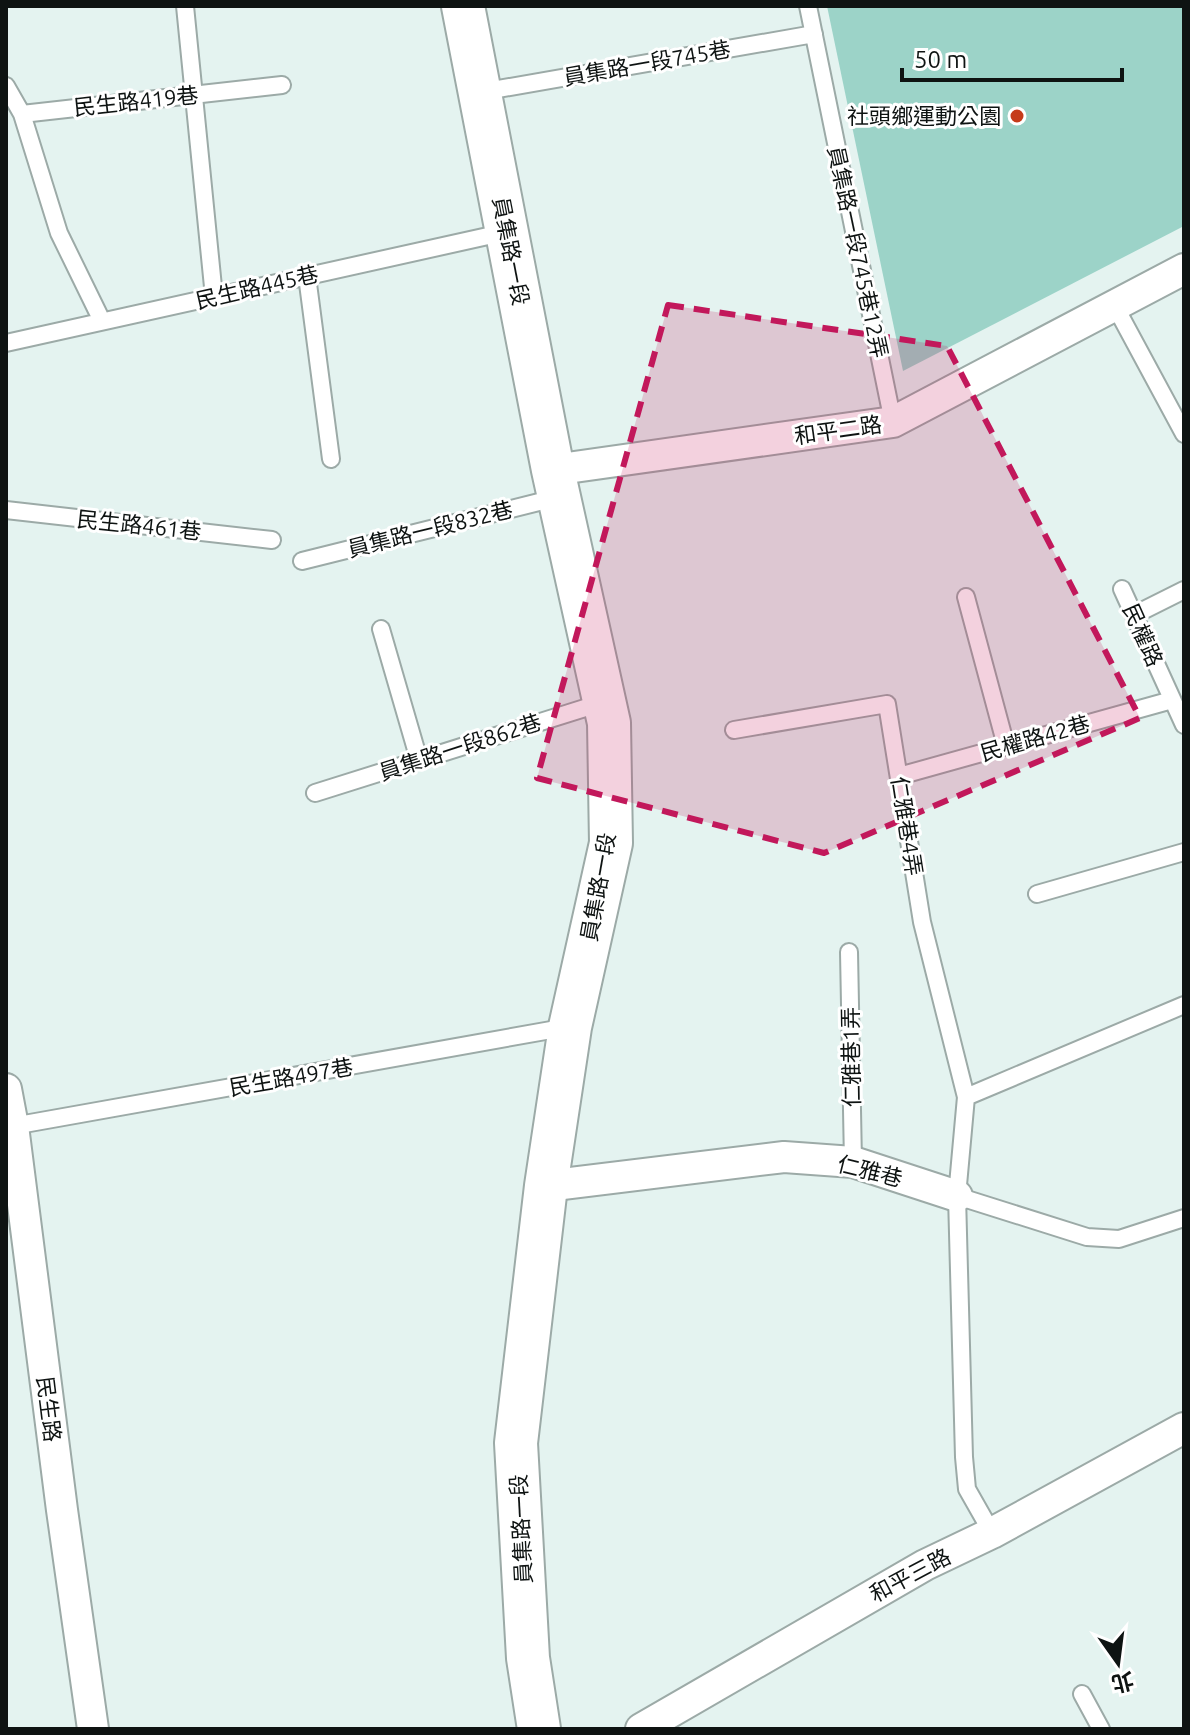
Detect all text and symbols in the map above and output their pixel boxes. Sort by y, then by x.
scale bar [902,32,1122,82]
street label: 員集路一段745巷 [561,36,732,90]
text: 50 m [914,46,967,73]
street label: 民生路419巷 [72,82,200,119]
place label: 社頭鄉運動公園 [847,103,1001,128]
marker: 社頭鄉運動公園 [1008,107,1026,125]
street label: 員集路一段745巷12弄 [824,144,893,360]
street label: 員集路一段 [489,195,534,307]
street label: 民生路445巷 [193,260,321,313]
street label: 和平二路 [793,411,883,448]
street label: 員集路一段832巷 [345,496,515,561]
street label: 民生路461巷 [75,506,203,543]
street label: 民權路 [1119,600,1168,670]
street label: 員集路一段862巷 [376,708,544,785]
street label: 民權路42巷 [977,710,1093,765]
street label: 仁雅巷4弄 [887,774,928,877]
street label: 員集路一段 [576,831,619,943]
street label: 仁雅巷1弄 [837,1007,864,1107]
street label: 民生路497巷 [227,1053,355,1100]
street label: 仁雅巷 [835,1150,905,1191]
street label: 民生路 [33,1375,66,1443]
street label: 員集路一段 [505,1473,536,1585]
street label: 和平三路 [865,1543,954,1606]
north arrow [1078,1623,1158,1703]
text: 北 [1109,1668,1137,1698]

